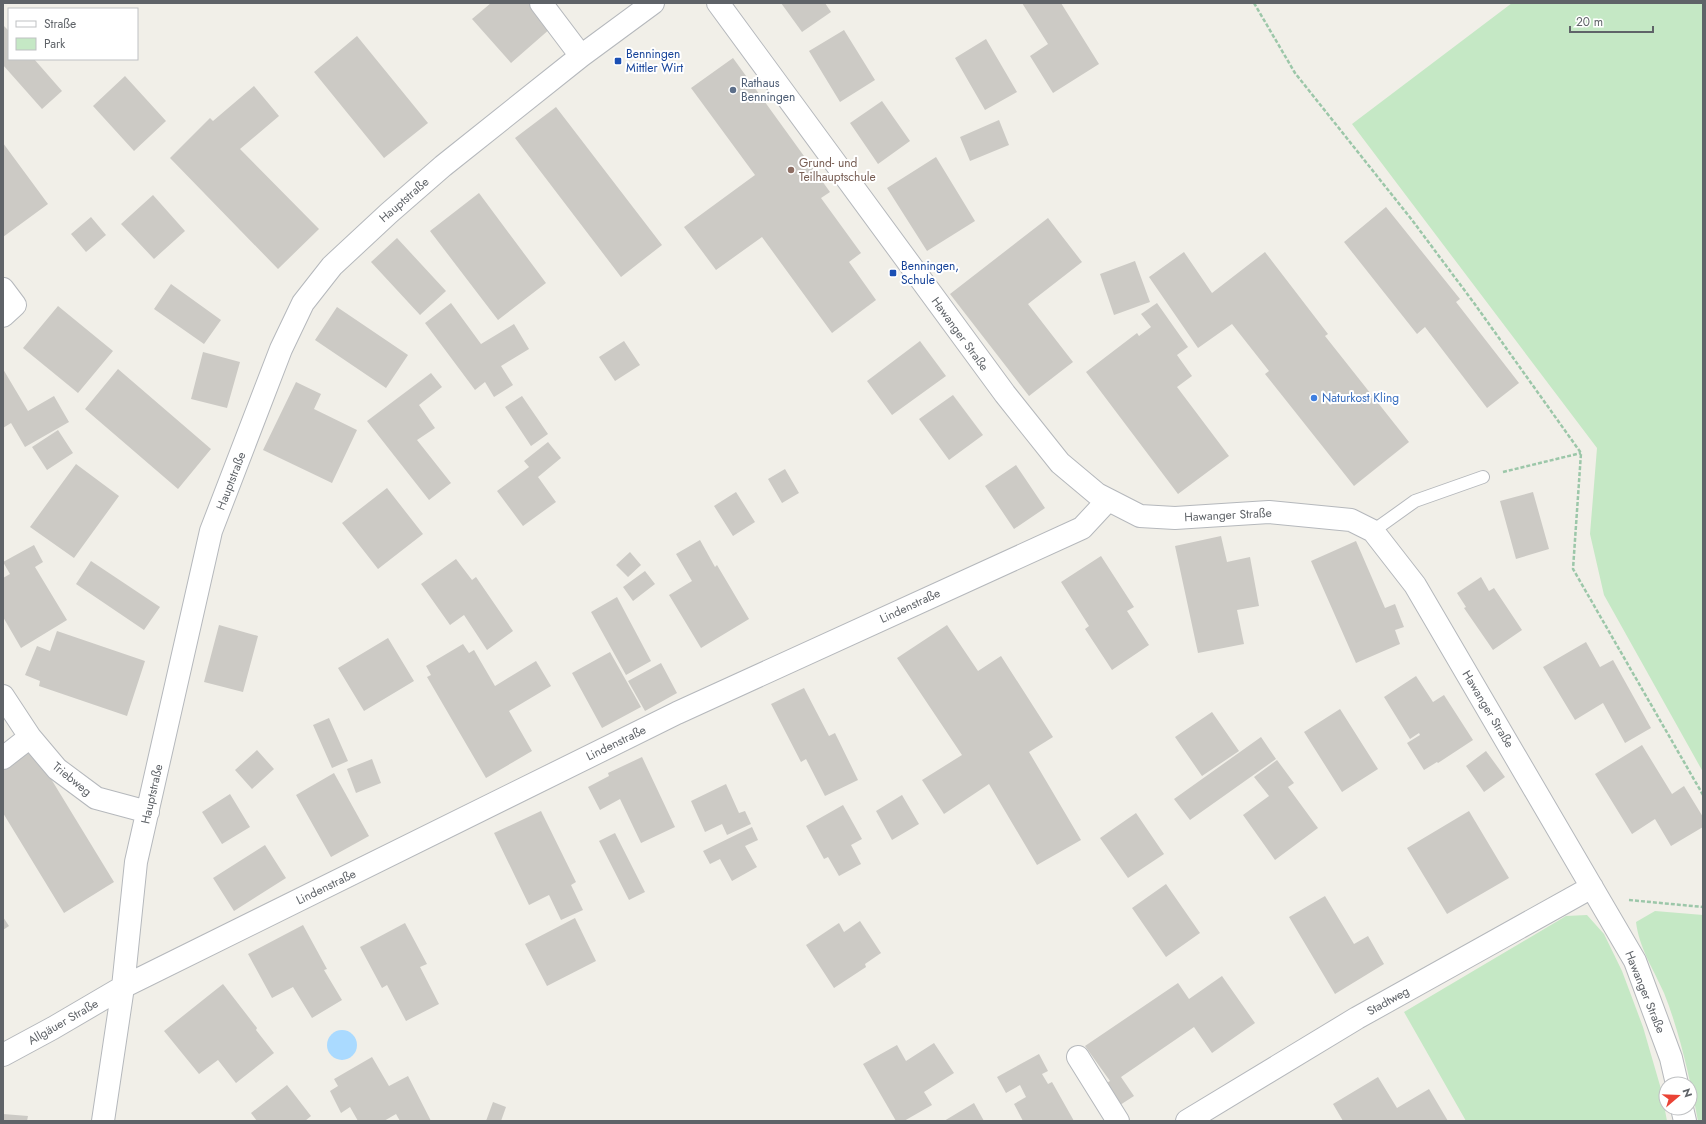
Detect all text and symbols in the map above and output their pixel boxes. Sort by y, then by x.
legend [8,8,138,60]
scale bar [1570,8,1653,34]
text: 20 m [1576,13,1603,31]
text: Straße [44,15,76,33]
text: Park [44,35,66,53]
place label: Benningen Mittler Wirt [626,45,683,77]
marker: Benningen Mittler Wirt [613,56,623,66]
place label: Rathaus Benningen [741,74,795,106]
marker: Rathaus Benningen [728,85,738,95]
place label: Grund- und Teilhauptschule [799,154,876,186]
marker: Grund- und Teilhauptschule [786,165,796,175]
street label: Hauptstraße [375,173,433,227]
place label: Benningen, Schule [901,257,959,289]
marker: Benningen, Schule [888,268,898,278]
street label: Hawanger Straße [927,293,993,375]
place label: Naturkost Kling [1322,389,1399,407]
marker: Naturkost Kling [1309,393,1319,403]
street label: Hauptstraße [212,449,250,513]
street label: Hawanger Straße [1184,504,1272,526]
street label: Lindenstraße [877,584,943,628]
street label: Hawanger Straße [1458,667,1518,751]
street label: Lindenstraße [583,721,649,765]
street label: Triebweg [49,758,95,800]
street label: Hauptstraße [136,762,168,826]
street label: Lindenstraße [293,865,359,909]
street label: Hawanger Straße [1620,948,1670,1036]
street label: Stadtweg [1364,982,1412,1020]
street label: Allgäuer Straße [24,995,102,1049]
north arrow [1658,1076,1698,1116]
text: N [1678,1086,1696,1099]

